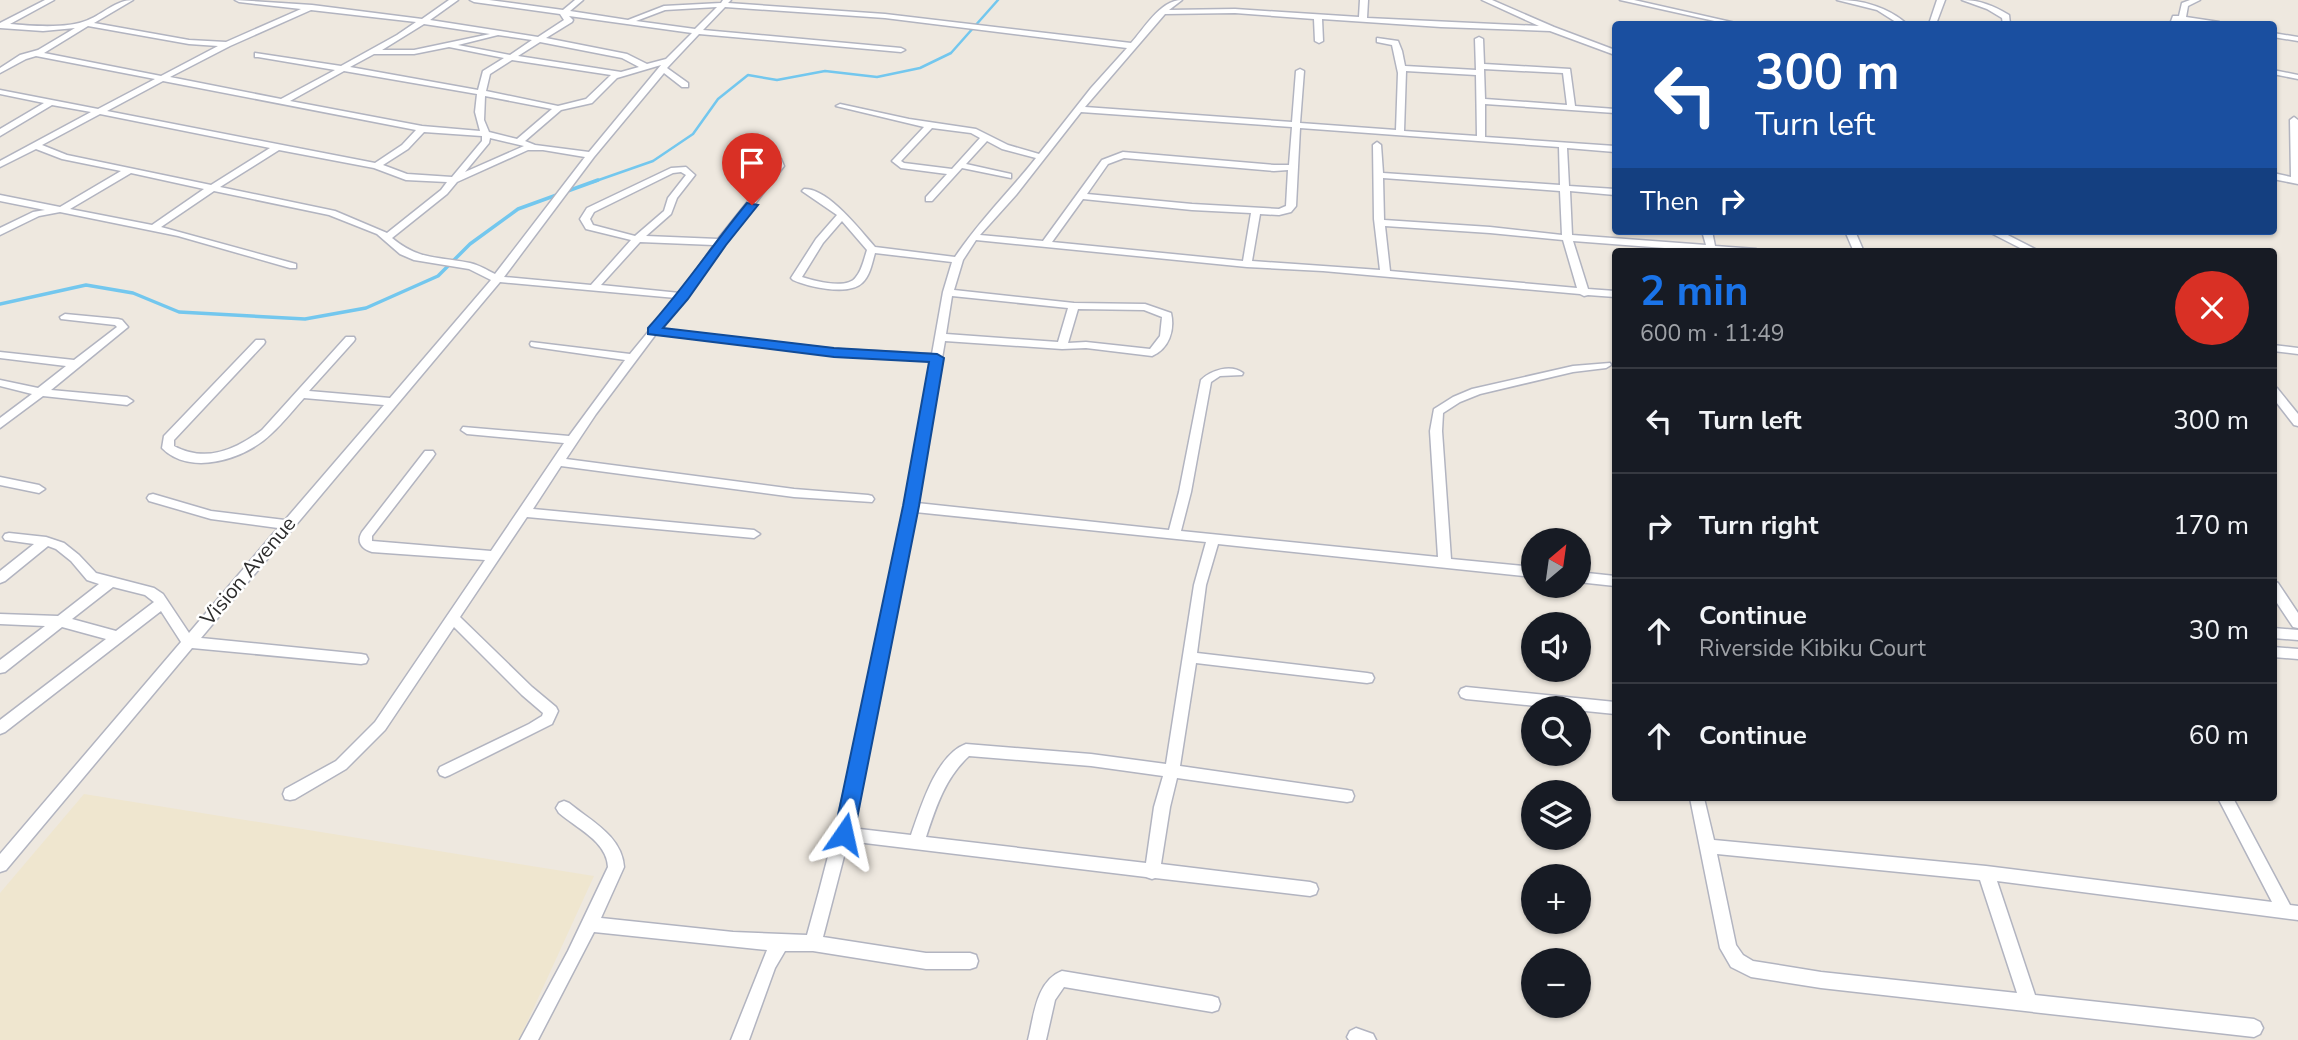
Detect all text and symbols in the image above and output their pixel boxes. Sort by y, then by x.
text: 300 m [1755,39,1899,106]
icon: left [1640,49,1731,140]
text: Turn left [1755,103,1875,146]
pin [722,133,782,205]
icon: arrive [733,144,771,182]
icon: right [1713,182,1751,220]
text: Then [1640,184,1699,219]
text: 2 min [1640,263,1749,320]
button: close [2175,271,2249,345]
text: 600 m · 11:49 [1640,318,1785,349]
icon: left [1640,402,1678,440]
text: Turn left [1699,403,1802,438]
text: 300 m [2173,403,2249,438]
icon: right [1640,507,1678,545]
text: Turn right [1699,508,1818,543]
text: 170 m [2173,508,2249,543]
street label: Vision Avenue [193,510,302,632]
north arrow [1521,528,1591,598]
map controls [1521,528,1591,1018]
text: Continue [1699,598,1807,633]
button: sound [1521,612,1591,682]
icon: ahead [1640,612,1678,650]
text: 30 m [2189,613,2249,648]
text: Riverside Kibiku Court [1699,633,1926,664]
button: search [1521,696,1591,766]
icon: ahead [1640,717,1678,755]
text: Continue [1699,718,1807,753]
text: 60 m [2189,718,2249,753]
button: layers [1521,780,1591,850]
position arrow [807,797,881,871]
button: + [1521,864,1591,934]
button: − [1521,948,1591,1018]

